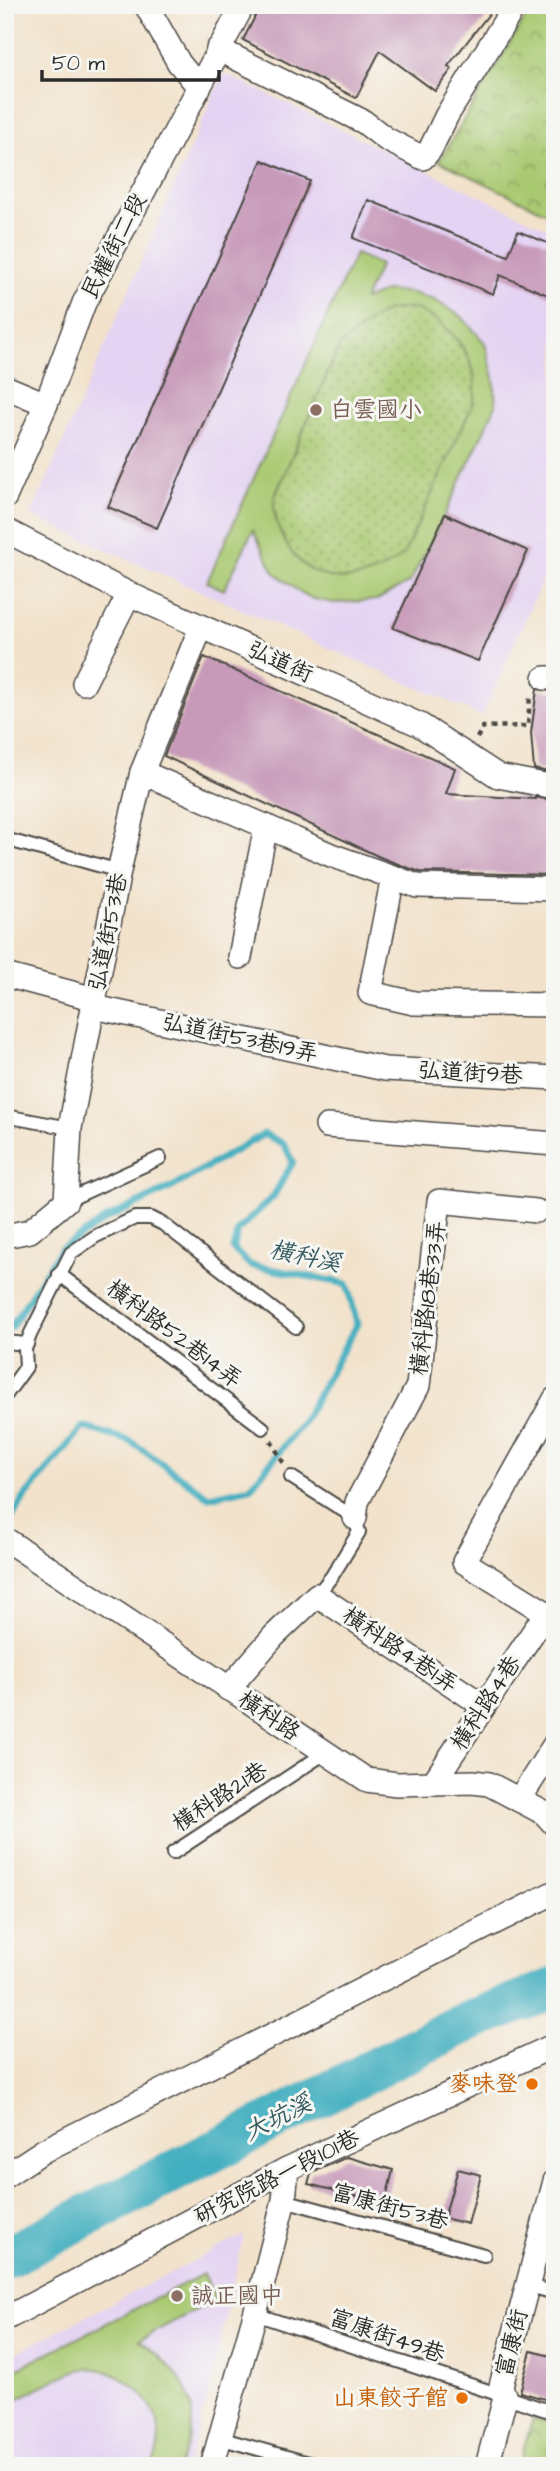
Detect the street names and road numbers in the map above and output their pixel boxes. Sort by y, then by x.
street label: 民權街二段 [74,188,154,304]
street label: 弘道街 [242,633,318,691]
street label: 弘道街53巷 [81,869,135,994]
street label: 弘道街53巷19弄 [159,1006,321,1070]
street label: 弘道街9巷 [417,1054,524,1092]
street label: 橫科路18巷33弄 [403,1218,453,1378]
street label: 橫科路52巷14弄 [99,1272,249,1396]
street label: 橫科路4巷1弄 [336,1599,464,1701]
street label: 橫科路4巷 [443,1648,529,1757]
street label: 橫科路 [231,1683,307,1749]
street label: 橫科路21巷 [166,1754,275,1840]
street label: 研究院路一段101巷 [189,2121,366,2232]
street label: 富康街53巷 [328,2176,453,2238]
street label: 富康街49巷 [325,2301,450,2371]
street label: 富康街 [488,2306,536,2380]

